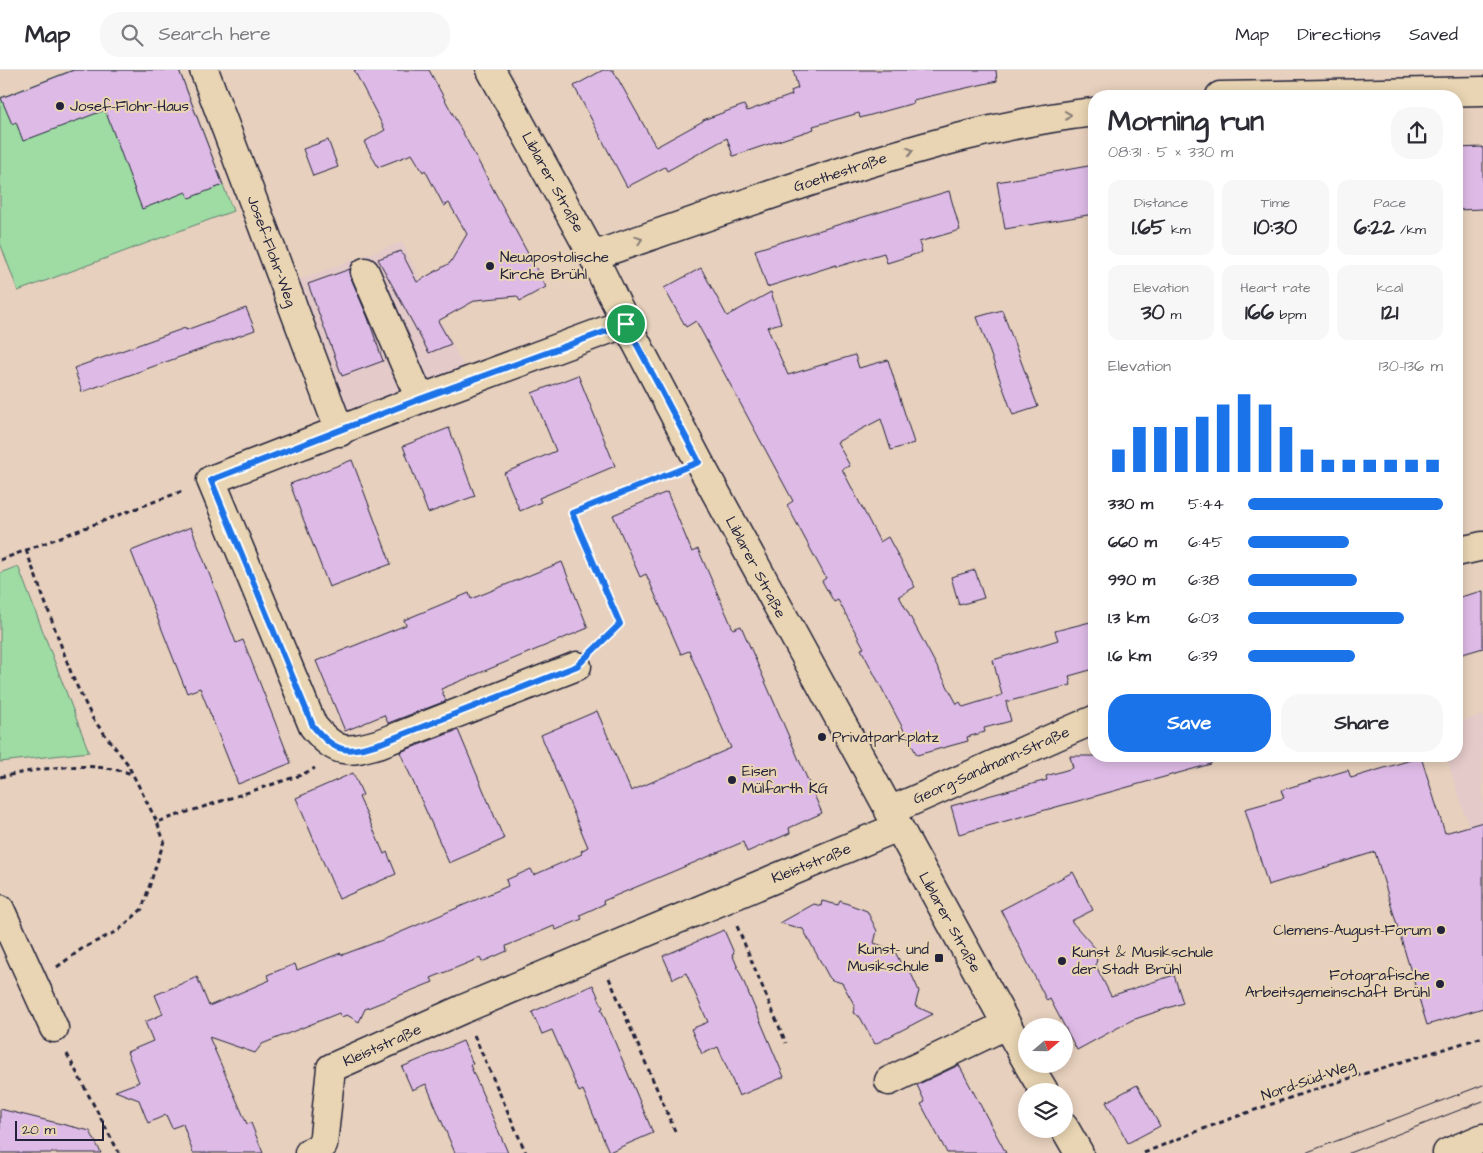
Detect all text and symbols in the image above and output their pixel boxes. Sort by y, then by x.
search box [100,12,450,57]
text: Map [25,18,70,52]
icon: search [118,21,146,49]
text: Search here [158,21,271,48]
text: Map [1235,22,1269,47]
text: Directions [1297,22,1381,47]
text: Saved [1409,22,1458,47]
place label: Josef-Flohr-Haus [70,96,189,117]
marker: Josef-Flohr-Haus [54,100,66,112]
text: Morning run [1108,102,1264,141]
button: share [1391,107,1443,159]
one-way arrow [1064,110,1072,121]
street label: Liblarer Straße [516,128,589,236]
text: 08:31 · 5 × 330 m [1108,141,1233,163]
one-way arrow [905,146,914,157]
street label: Goethestraße [791,148,889,197]
street label: Josef-Flohr-Weg [241,193,302,310]
text: Distance [1134,193,1188,213]
text: Time [1261,193,1290,213]
text: Pace [1374,193,1406,213]
text: 1.65 [1132,213,1165,242]
text: 10:30 [1254,213,1297,242]
text: 6:22 [1354,213,1394,242]
text: km [1165,220,1191,240]
text: /km [1394,220,1426,240]
one-way arrow [634,236,642,246]
place label: Neuapostolische Kirche Brühl [500,247,609,285]
marker: Neuapostolische Kirche Brühl [484,260,496,272]
text: Elevation [1134,278,1189,298]
text: Heart rate [1240,278,1311,298]
text: kcal [1376,278,1403,298]
text: 30 [1141,298,1165,327]
text: 166 [1245,298,1274,327]
text: 121 [1381,298,1399,327]
pin [605,303,647,345]
text: m [1165,305,1181,325]
text: bpm [1274,305,1306,325]
icon: arrive [612,310,640,338]
text: Elevation [1108,355,1171,377]
text: 130–136 m [1379,355,1443,377]
text: 330 m [1108,493,1153,515]
text: 5:44 [1188,493,1224,515]
street label: Liblarer Straße [720,513,791,622]
text: 660 m [1108,531,1157,553]
text: 6:45 [1188,531,1223,553]
text: 990 m [1108,569,1155,591]
text: 6:38 [1188,569,1219,591]
text: 1.3 km [1108,607,1149,629]
text: 6:03 [1188,607,1219,629]
text: 1.6 km [1108,645,1151,667]
text: 6:39 [1188,645,1218,667]
button: Save [1108,694,1271,752]
button: Share [1281,694,1443,752]
street label: Georg-Sandmann-Straße [910,721,1073,810]
place label: Privatparkplatz [832,727,939,748]
marker: Privatparkplatz [816,731,828,743]
place label: Eisen Mülfarth KG [742,761,829,799]
marker: Eisen Mülfarth KG [726,774,738,786]
street label: Kleiststraße [768,838,854,889]
street label: Liblarer Straße [913,868,986,976]
place label: Clemens-August-Forum [1273,920,1431,942]
marker: Clemens-August-Forum [1435,924,1447,936]
place label: Kunst- und Musikschule [847,939,929,977]
place label: Kunst & Musikschule der Stadt Brühl [1072,942,1213,980]
marker: Kunst- und Musikschule [933,952,945,964]
marker: Kunst & Musikschule der Stadt Brühl [1056,955,1068,967]
place label: Fotografische Arbeitsgemeinschaft Brühl [1245,965,1430,1004]
marker: Fotografische Arbeitsgemeinschaft Brühl [1434,978,1446,990]
north arrow [1018,1018,1072,1072]
map controls [1018,1018,1073,1138]
street label: Kleiststraße [340,1019,425,1072]
street label: Nord-Süd-Weg [1258,1055,1358,1107]
button: layers [1018,1083,1073,1138]
scale bar [15,1118,104,1141]
text: 20 m [22,1120,55,1140]

